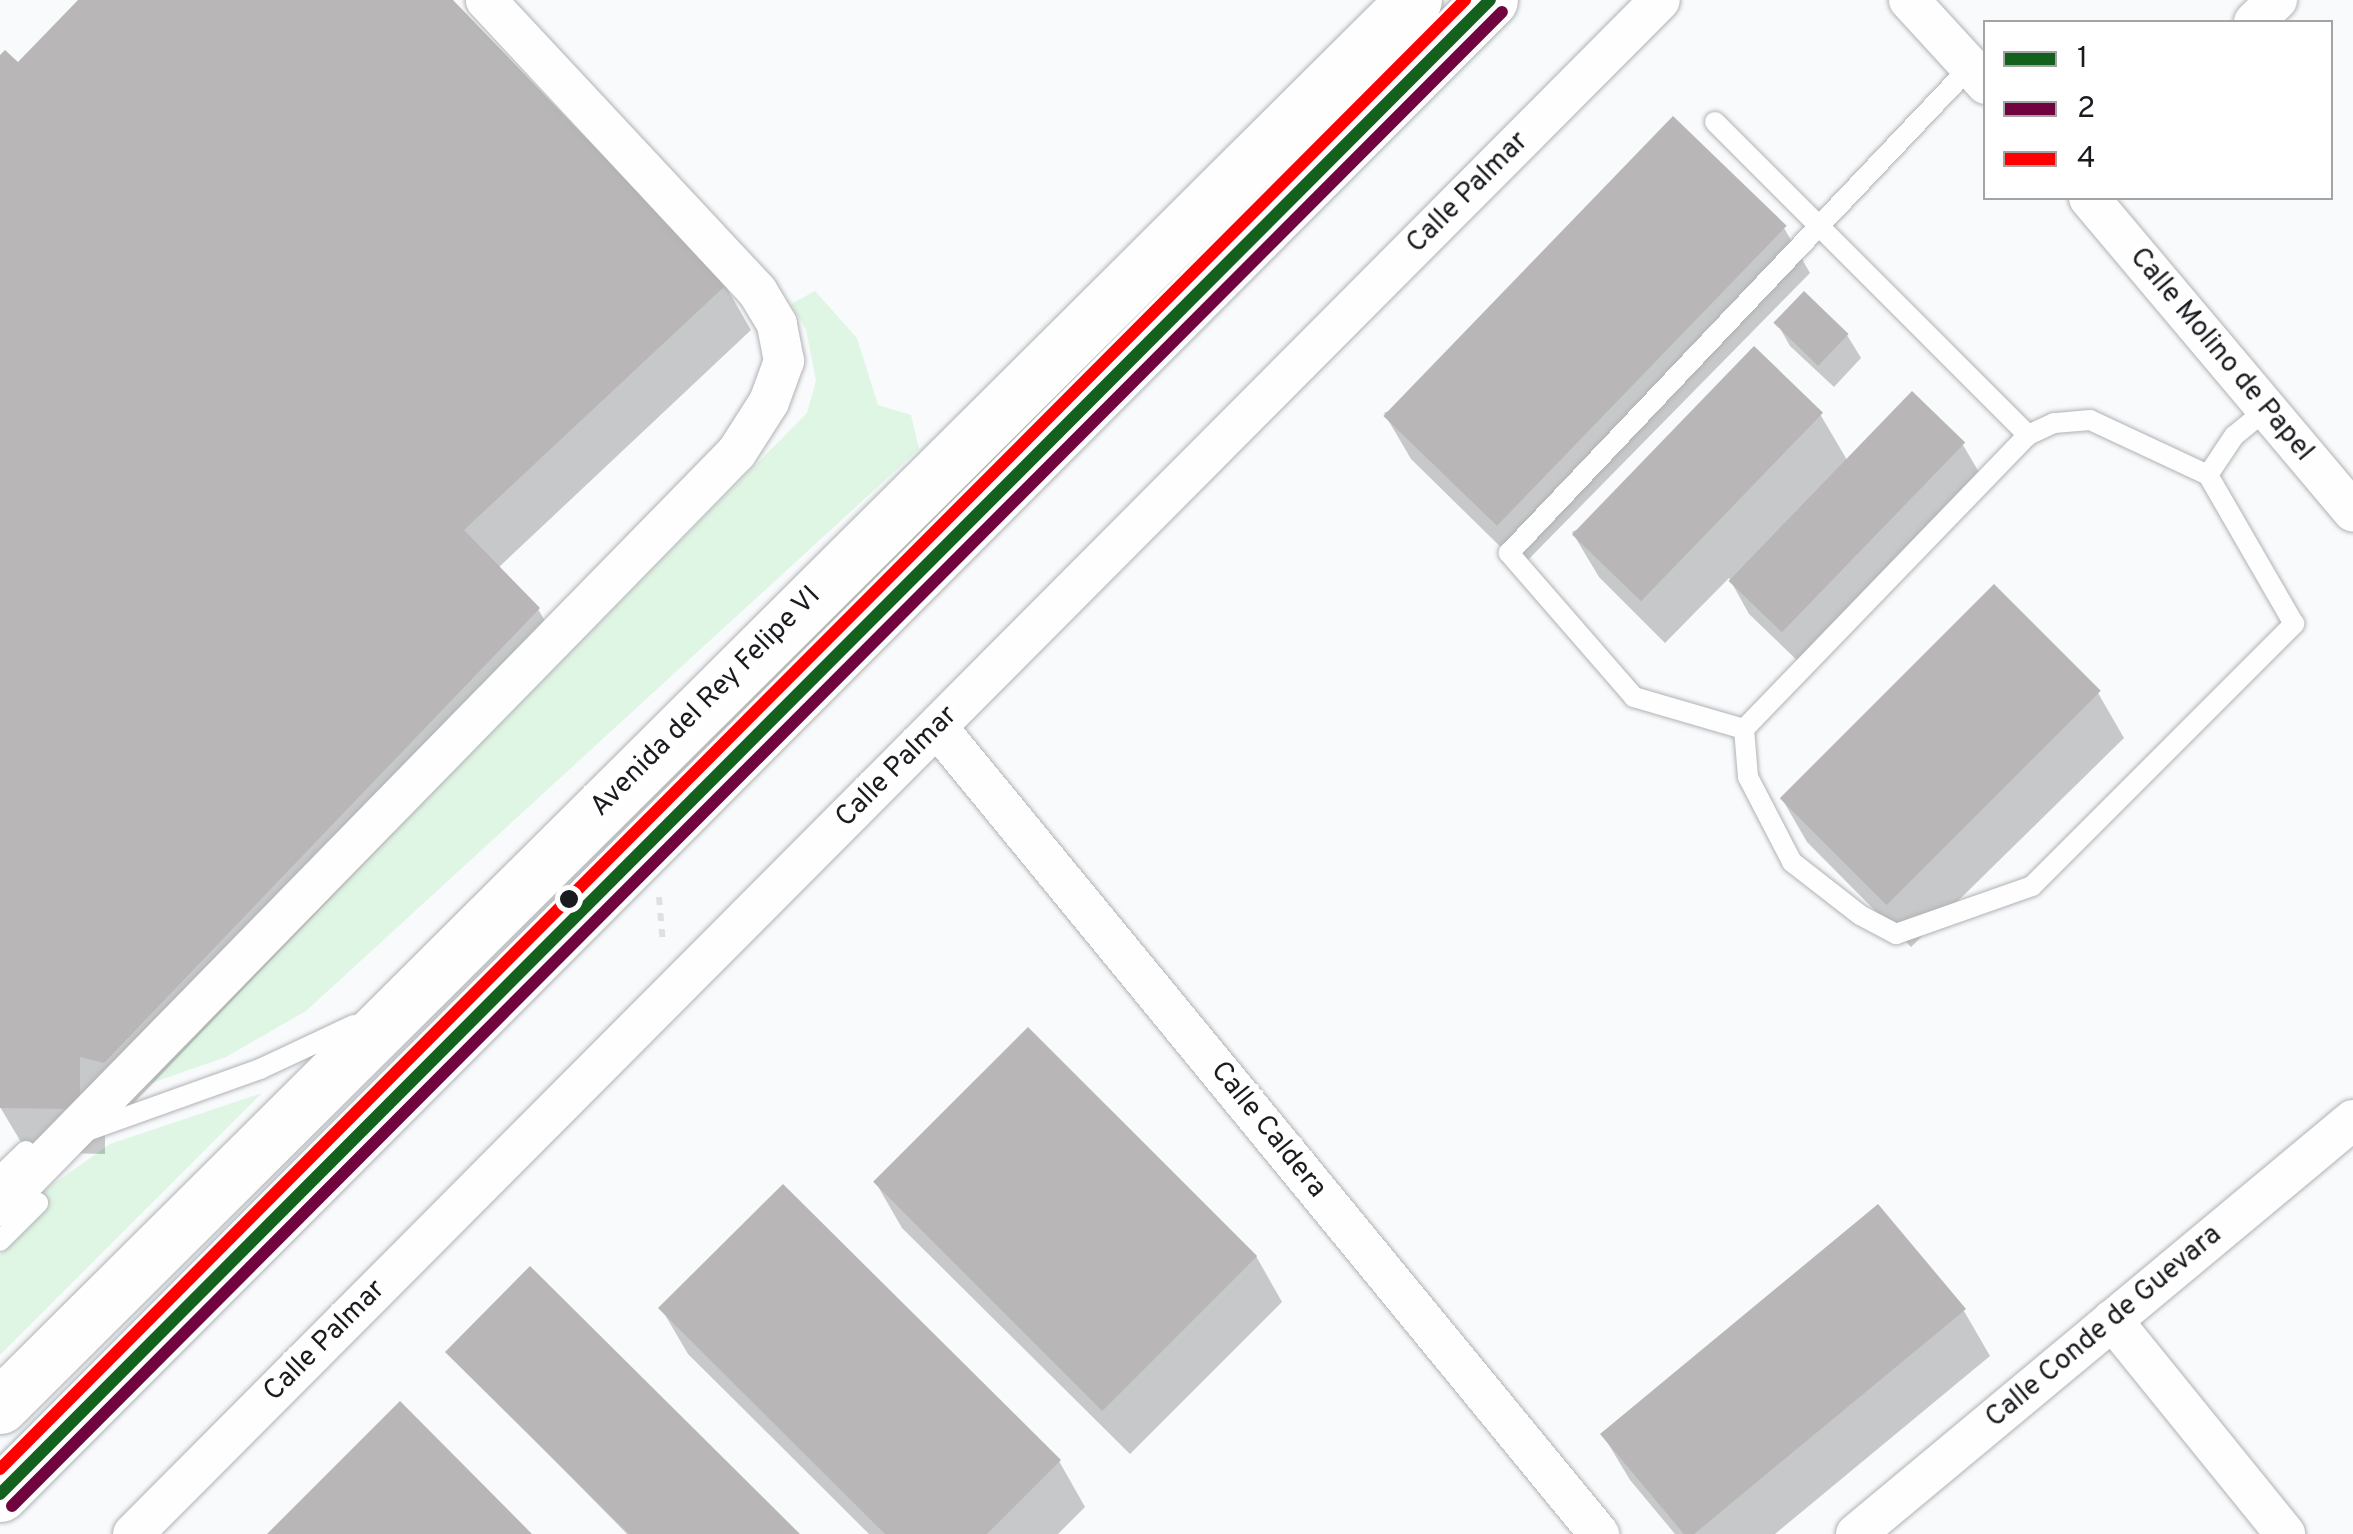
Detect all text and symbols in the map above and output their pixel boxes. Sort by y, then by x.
legend [1983,20,2333,200]
text: 1 [2077,41,2088,78]
text: 2 [2077,91,2095,128]
street label: Calle Palmar [1400,125,1536,261]
text: 4 [2077,141,2096,178]
street label: Calle Molino de Papel [2122,241,2320,469]
street label: Avenida del Rey Felipe VI [584,580,828,824]
street label: Calle Palmar [829,699,965,835]
unlabelled marker [559,889,579,909]
street label: Calle Caldera [1203,1055,1333,1205]
street label: Calle Conde de Guevara [1979,1219,2229,1435]
street label: Calle Palmar [257,1273,393,1409]

